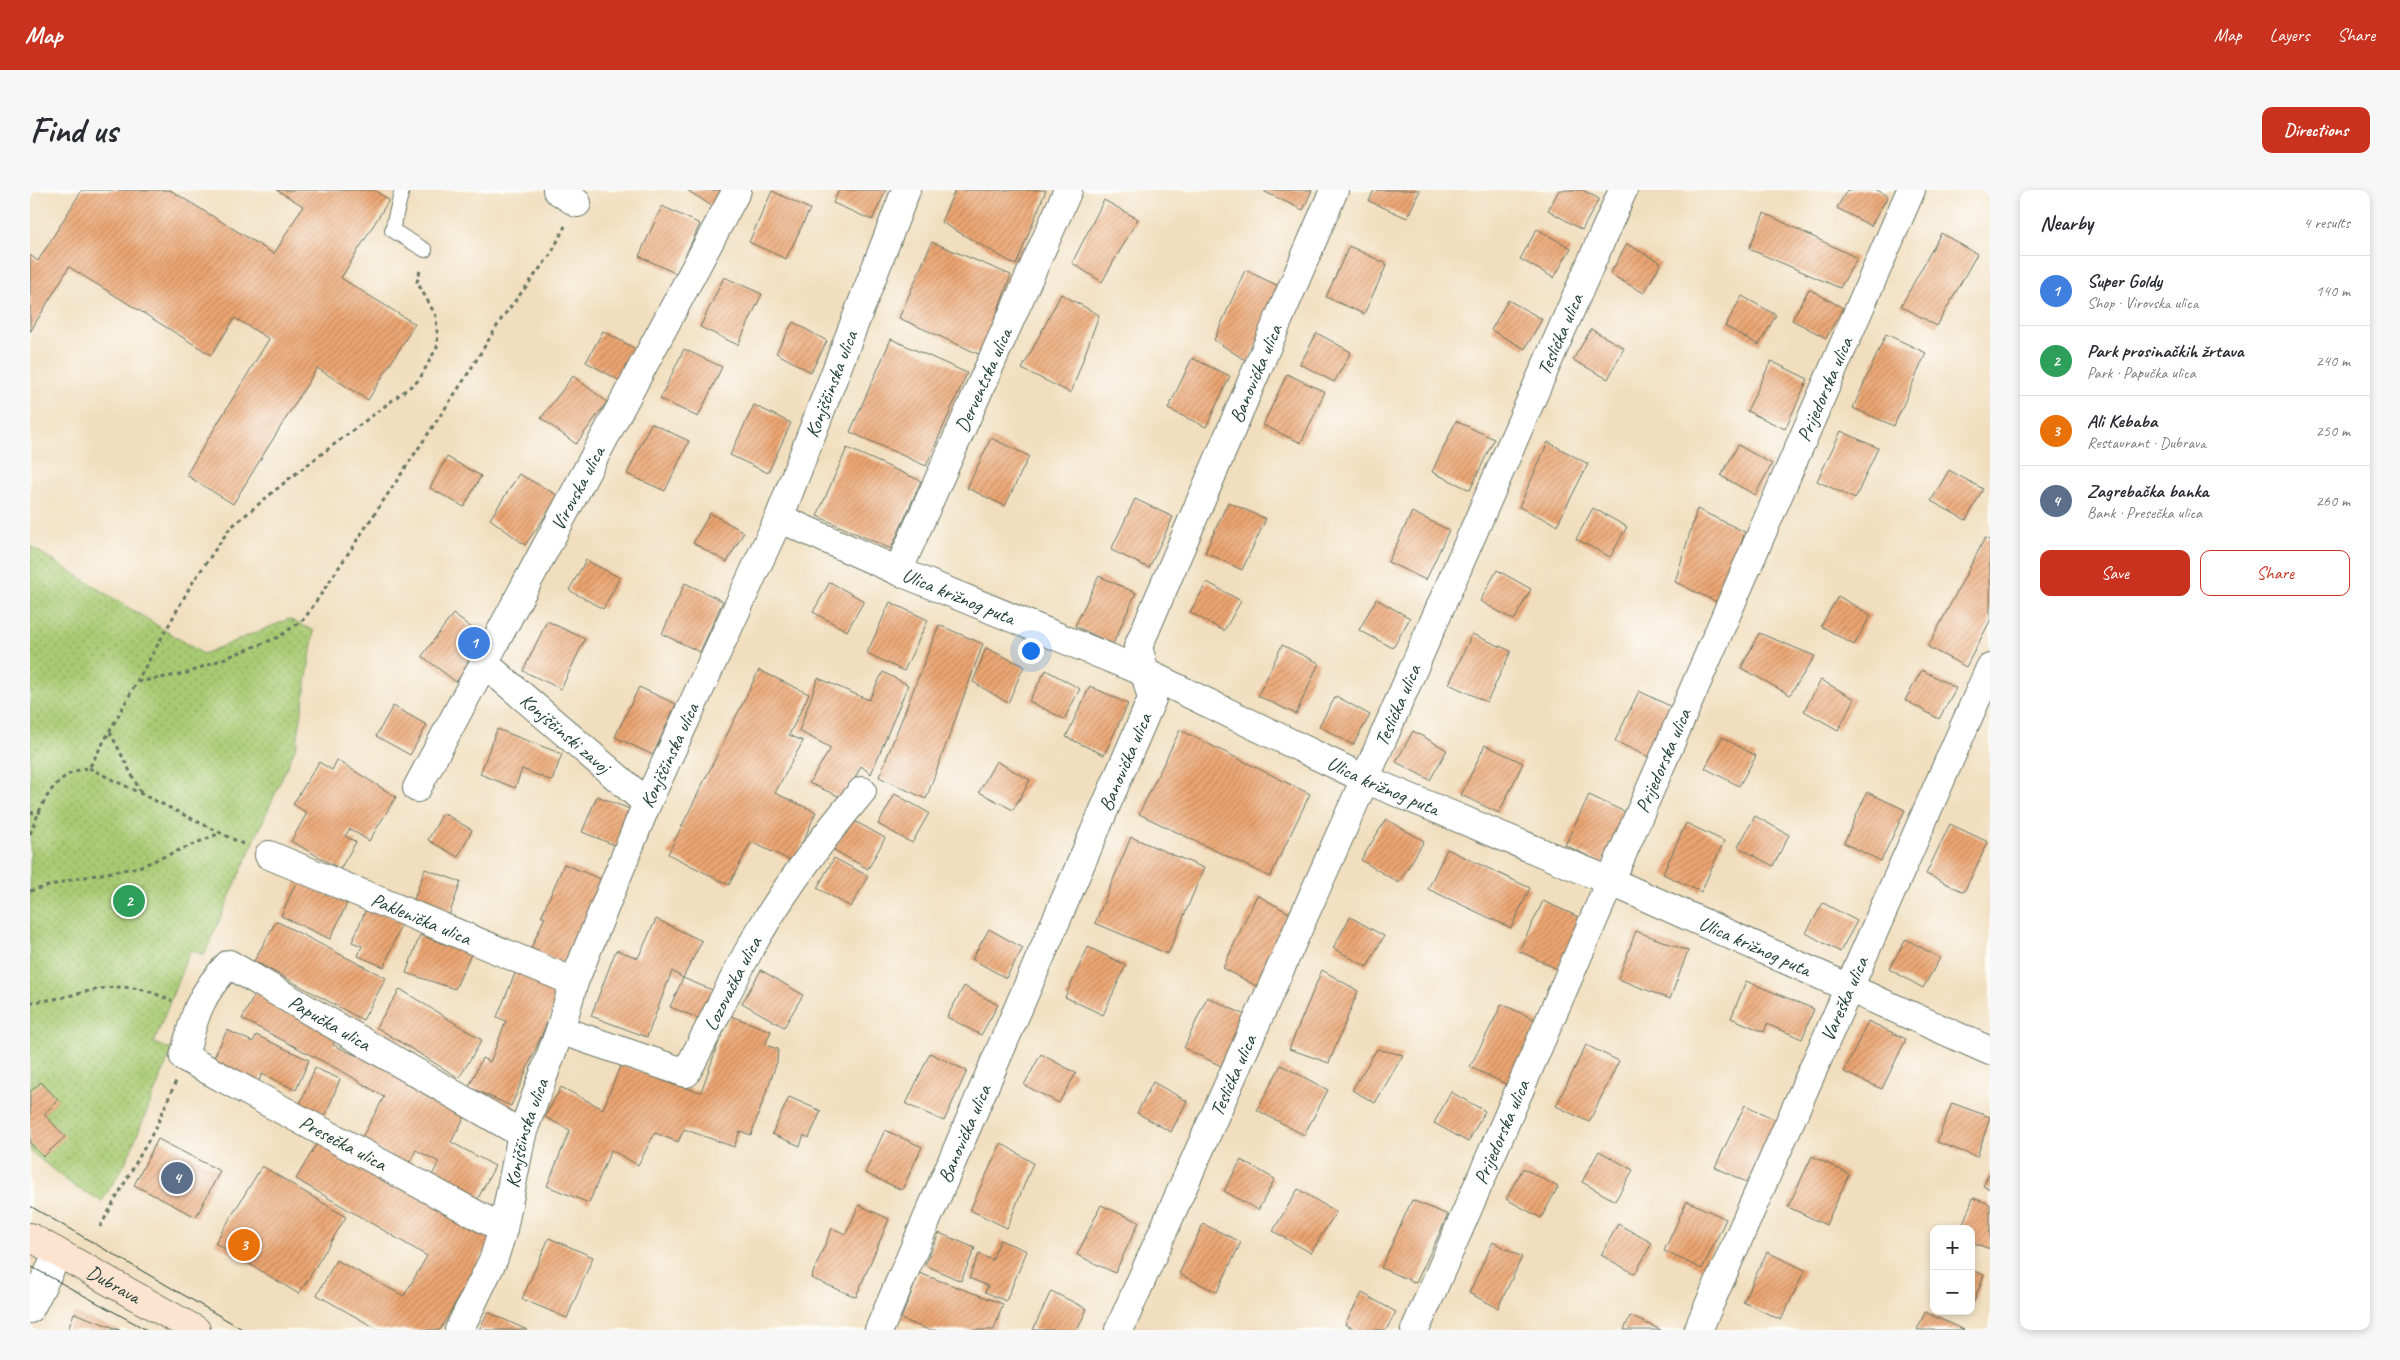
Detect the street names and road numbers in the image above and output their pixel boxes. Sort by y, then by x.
street label: Teslićka ulica [1531,288,1589,379]
street label: Banovićka ulica [1223,319,1288,426]
street label: Derventska ulica [949,323,1018,436]
street label: Konjščinska ulica [799,325,864,441]
street label: Prijedorska ulica [1791,332,1858,445]
street label: Virovska ulica [545,440,611,535]
street label: Ulica križnog puta [899,562,1021,631]
street label: Teslićka ulica [1369,659,1427,750]
street label: Konjščinski zavoj [515,687,617,780]
street label: Konjščinska ulica [634,697,705,811]
street label: Prijedorska ulica [1629,703,1697,817]
street label: Banovićka ulica [1093,708,1157,815]
street label: Ulica križnog puta [1323,750,1444,822]
street label: Paklenička ulica [368,887,476,951]
street label: Ulica križnog puta [1695,910,1816,983]
street label: Lozovačka ulica [698,931,767,1035]
street label: Vareška ulica [1815,952,1874,1045]
street label: Papučka ulica [284,989,377,1057]
street label: Teslićka ulica [1204,1029,1262,1120]
street label: Konjščinska ulica [499,1073,554,1190]
street label: Prijedorska ulica [1468,1075,1535,1188]
street label: Banovićka ulica [932,1080,997,1186]
street label: Presečka ulica [295,1110,392,1177]
street label: Dubrava [83,1259,147,1310]

